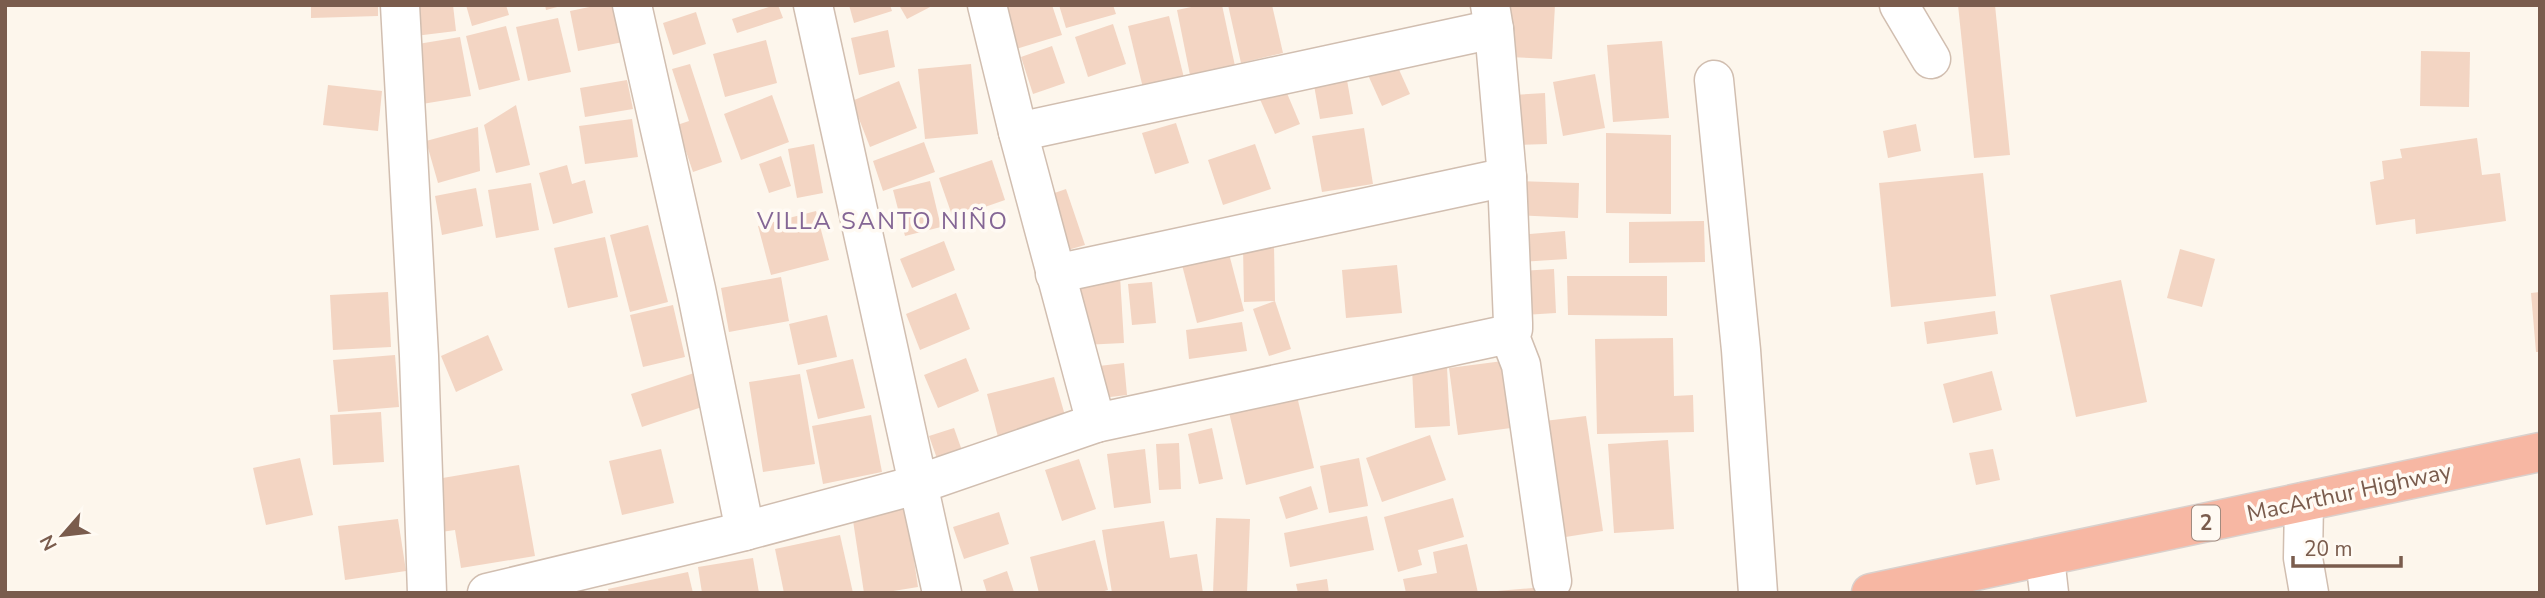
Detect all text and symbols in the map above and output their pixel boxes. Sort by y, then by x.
district label: VILLA SANTO NIÑO [756,205,1009,237]
street label: MacArthur Highway [2244,456,2454,529]
north arrow [28,500,98,570]
road number: 2 [2192,505,2220,540]
scale bar [2293,524,2402,568]
text: N [34,530,64,555]
text: 20 m [2304,535,2353,563]

